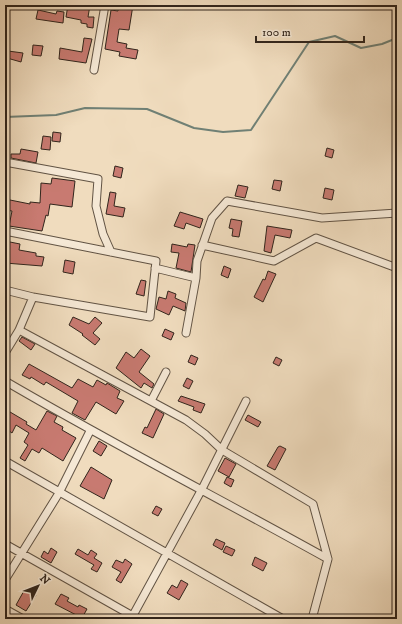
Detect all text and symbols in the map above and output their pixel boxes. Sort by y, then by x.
scale bar [256,18,364,44]
text: 100 m [262,25,291,40]
north arrow [18,566,58,606]
text: N [36,572,53,588]

